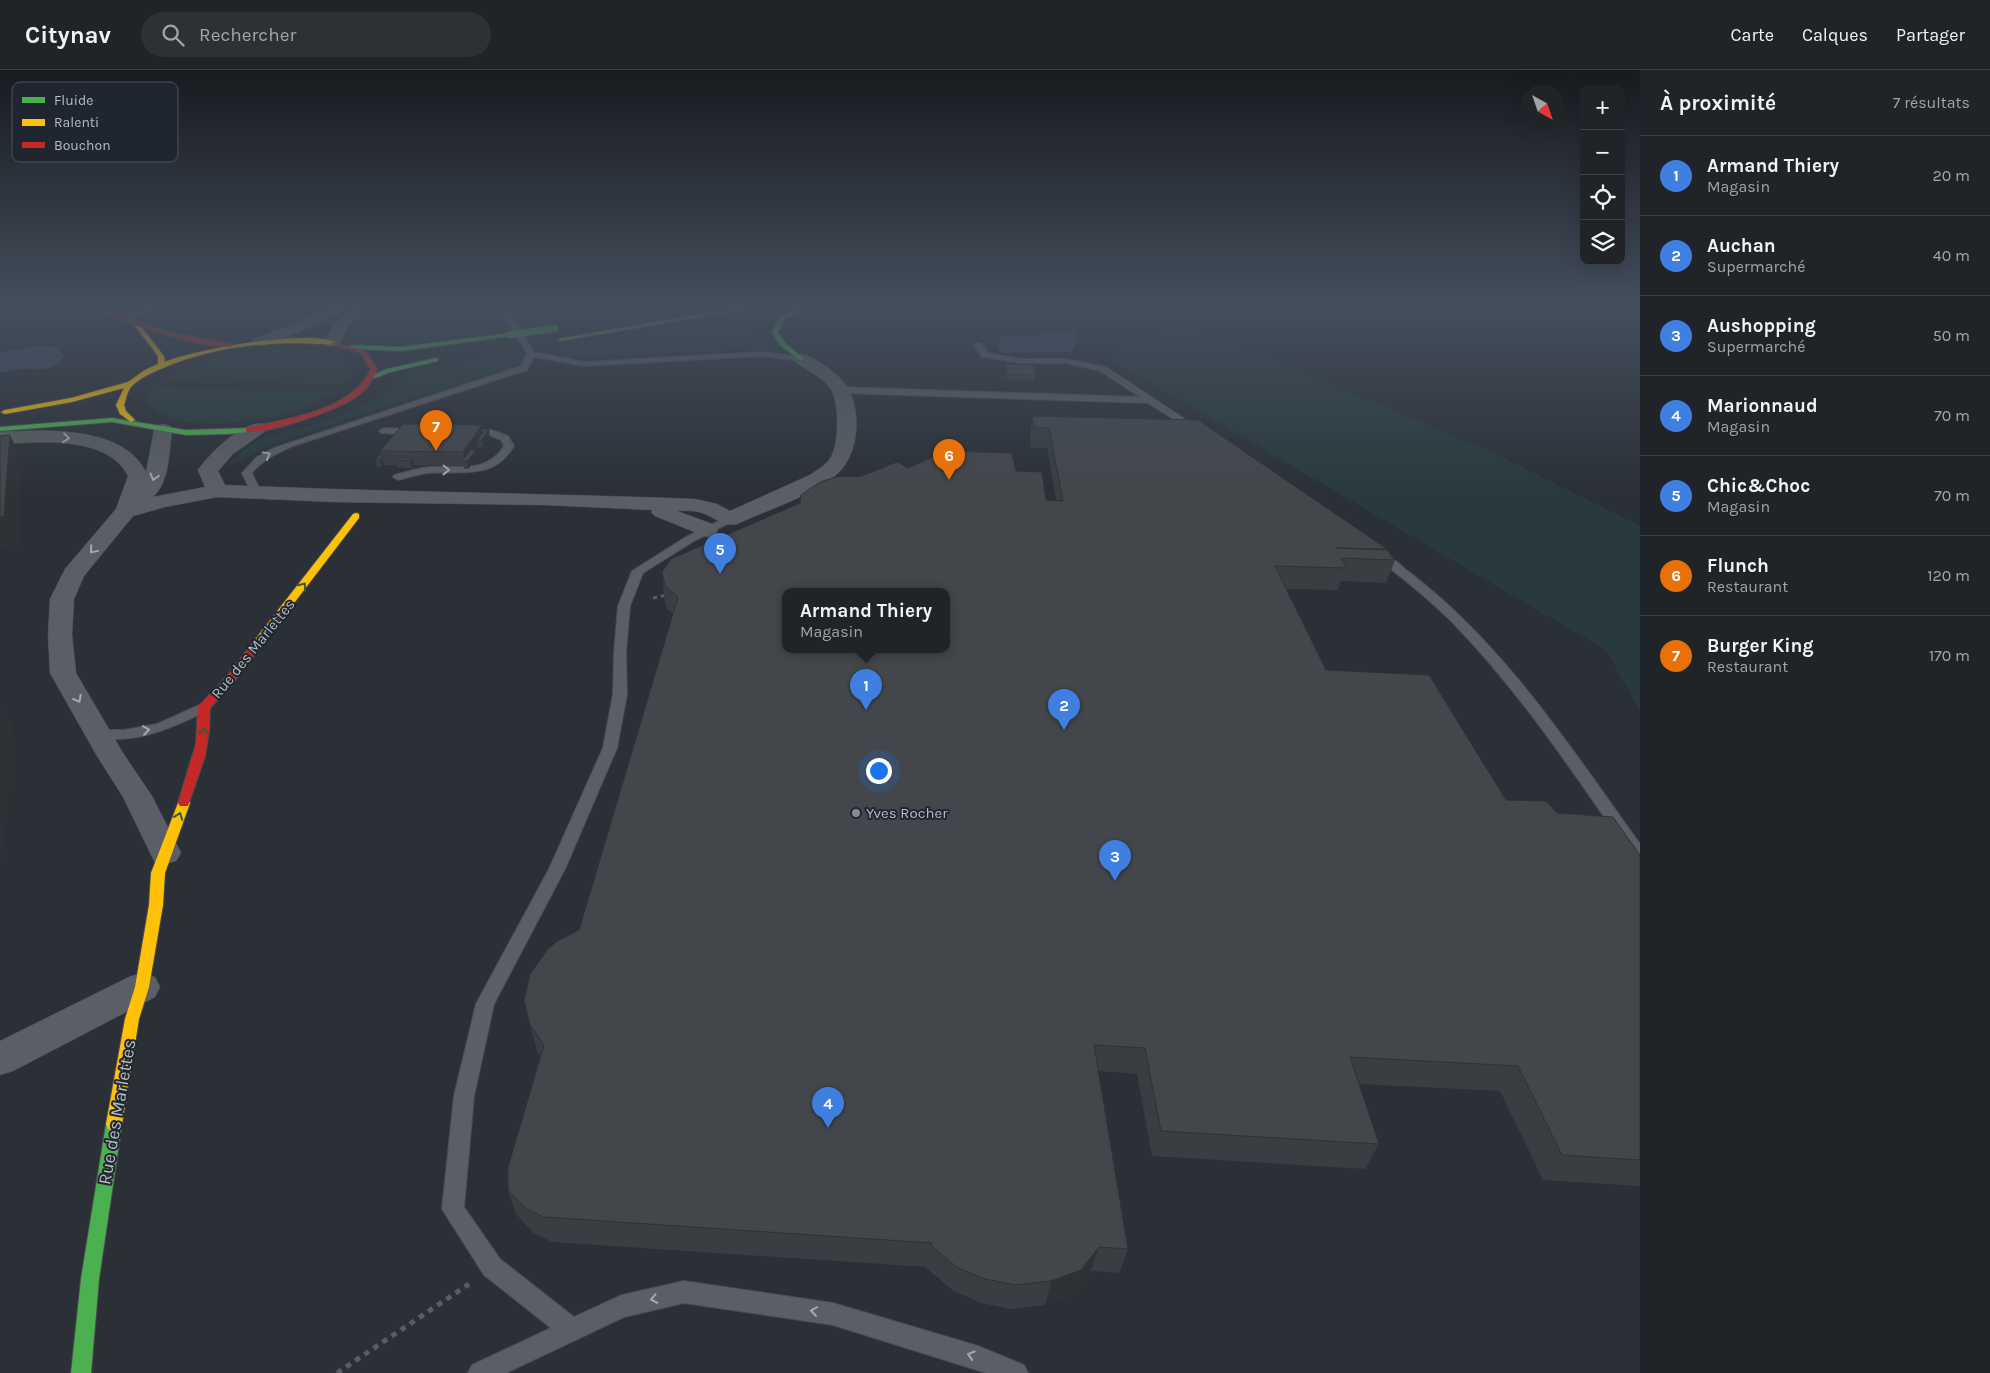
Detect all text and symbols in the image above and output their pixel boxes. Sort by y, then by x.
search box [141,12,491,57]
text: Citynav [25,21,111,49]
icon: search [159,21,187,49]
text: Rechercher [199,24,296,46]
text: Carte [1730,24,1774,46]
text: Calques [1802,24,1868,46]
text: Partager [1896,24,1965,46]
legend [12,82,178,162]
north arrow [1520,85,1565,130]
map controls [1580,85,1625,265]
button: + [1580,85,1625,130]
text: À proximité [1660,91,1776,115]
text: Fluide [54,92,93,109]
text: 7 résultats [1893,93,1970,112]
text: Ralenti [54,114,99,131]
button: − [1580,130,1625,175]
text: Bouchon [54,137,111,154]
text: Armand Thiery [1707,155,1839,177]
text: 1 [1673,166,1679,185]
text: 20 m [1932,166,1970,185]
button: locate [1580,175,1625,220]
text: Magasin [1707,177,1770,196]
button: layers [1580,220,1625,265]
text: Auchan [1707,235,1776,257]
text: 2 [1671,246,1681,265]
text: 40 m [1933,246,1970,265]
text: Supermarché [1707,257,1805,276]
text: Aushopping [1707,315,1816,337]
text: 3 [1671,326,1681,345]
text: 50 m [1933,326,1970,345]
text: Supermarché [1707,337,1805,356]
text: Marionnaud [1707,395,1818,417]
text: 4 [1671,406,1681,425]
text: 70 m [1934,406,1970,425]
pin: 7 [420,410,452,451]
text: Magasin [1707,417,1770,436]
one-way arrow [62,432,70,443]
pin: 6 [933,439,965,480]
one-way arrow [261,451,270,461]
one-way arrow [443,465,451,475]
one-way arrow [150,472,160,480]
text: Chic&Choc [1707,475,1810,497]
text: 5 [1671,486,1681,505]
text: 70 m [1934,486,1970,505]
text: Magasin [1707,497,1770,516]
pin: 5 [704,533,736,574]
one-way arrow [90,544,99,553]
text: Flunch [1707,555,1769,577]
text: 6 [1671,566,1681,585]
text: 120 m [1927,566,1970,585]
text: Restaurant [1707,577,1788,596]
one-way arrow [298,583,306,592]
popup [782,588,950,653]
street label: Rue des Marlettes [207,596,299,702]
text: Armand Thiery [800,600,932,622]
text: Magasin [800,622,863,641]
text: Burger King [1707,635,1813,657]
text: 7 [1672,646,1680,665]
text: 170 m [1929,646,1970,665]
text: Restaurant [1707,657,1788,676]
pin: 1 [850,669,882,710]
pin: 2 [1048,689,1080,730]
one-way arrow [72,693,82,702]
one-way arrow [142,726,150,736]
one-way arrow [198,726,208,735]
your location [866,758,892,784]
place label: Yves Rocher [866,804,948,822]
marker: Yves Rocher [850,807,862,819]
one-way arrow [173,812,183,821]
pin: 3 [1099,840,1131,881]
street label: Rue des Marlettes [93,1038,141,1186]
pin: 4 [812,1087,844,1128]
one-way arrow [650,1293,658,1304]
one-way arrow [810,1306,818,1317]
one-way arrow [967,1351,975,1361]

